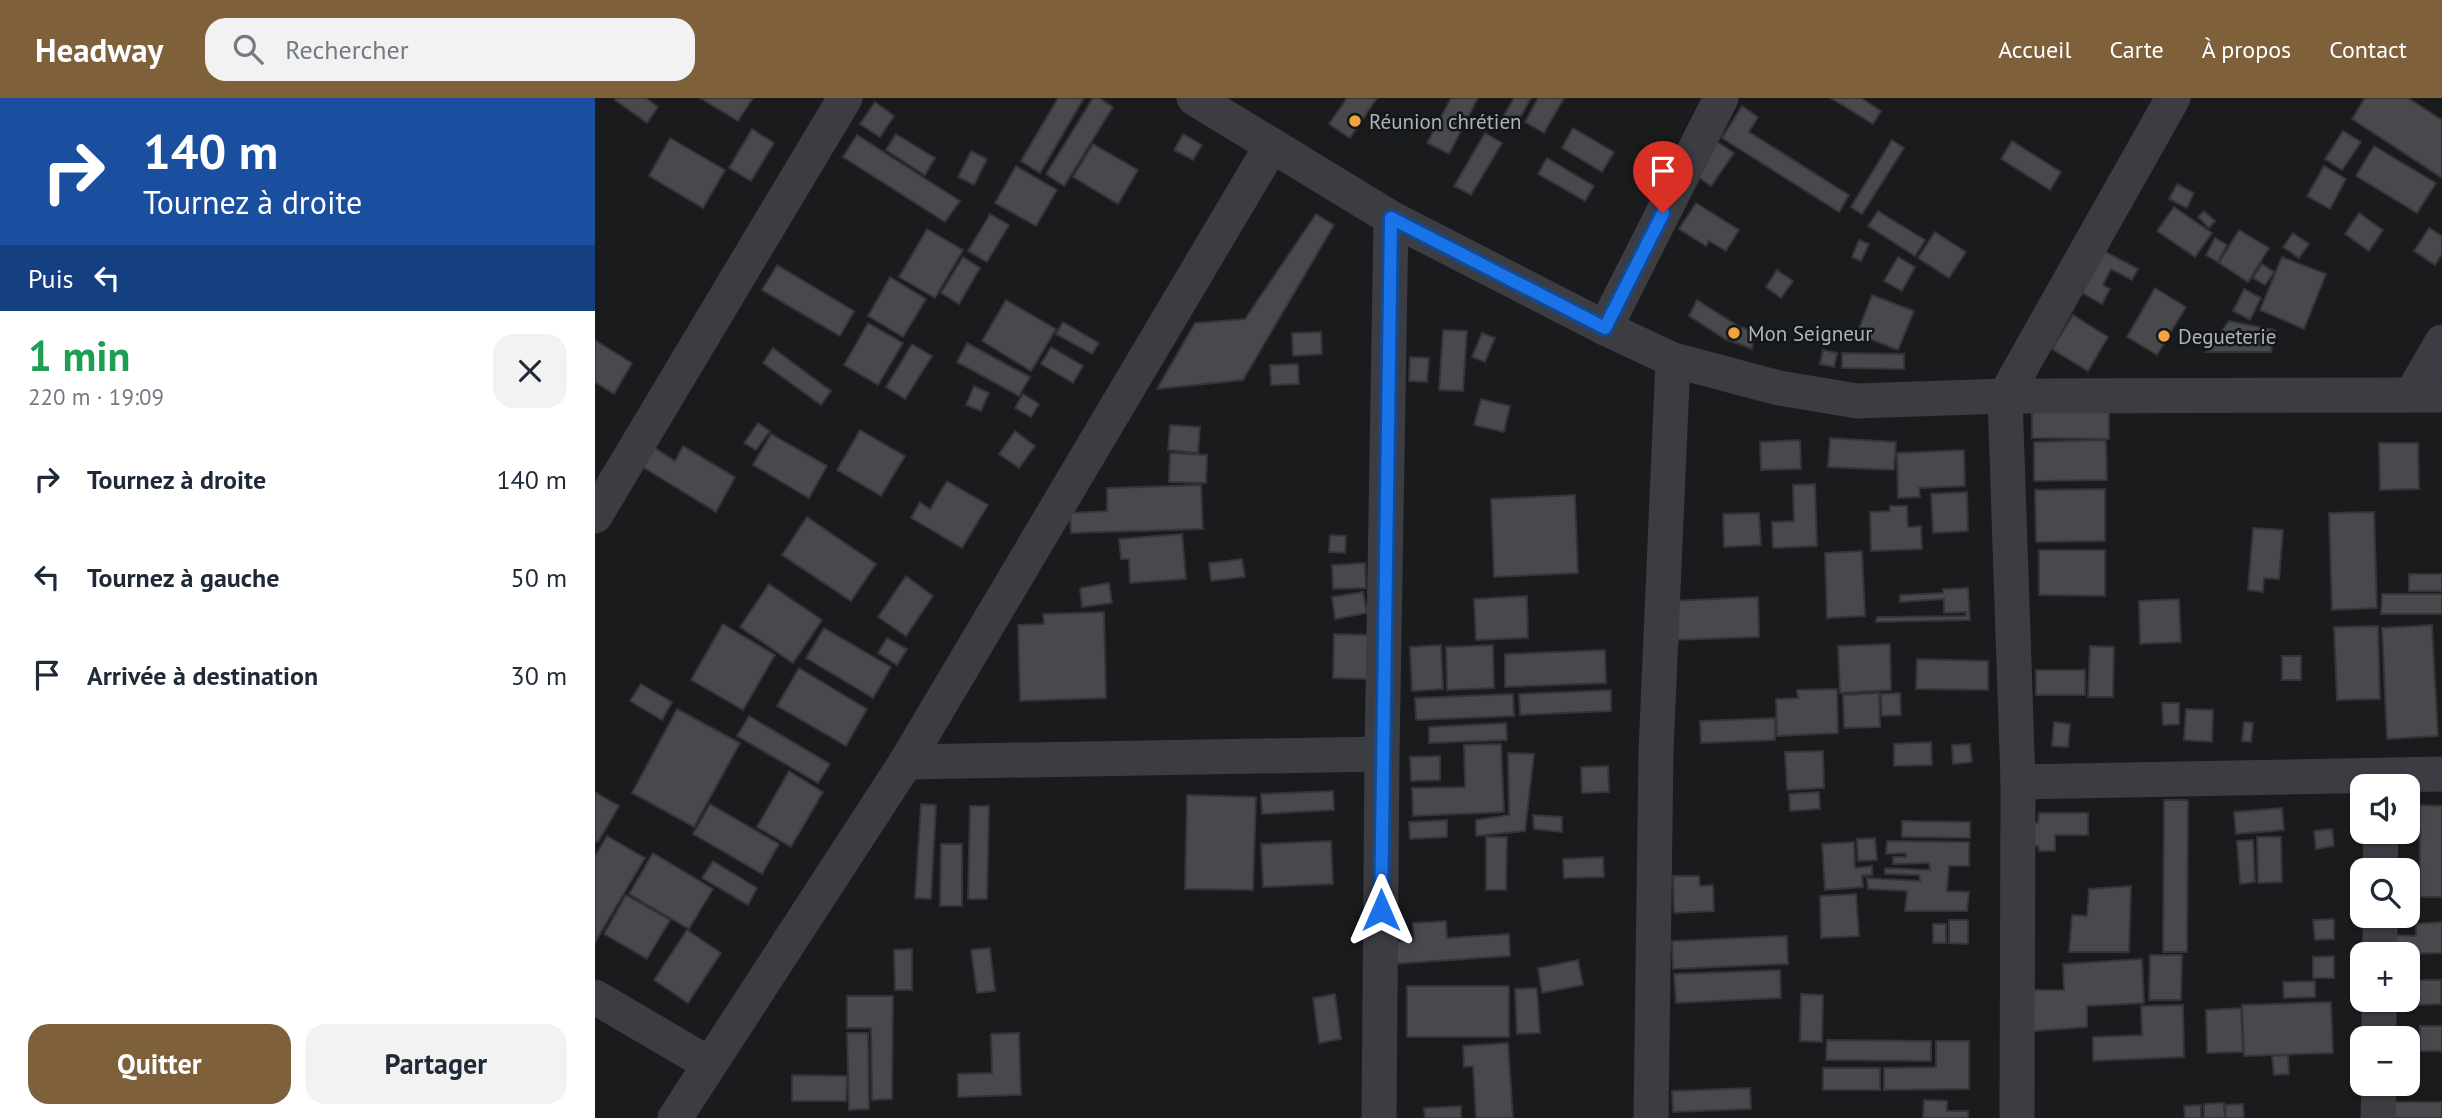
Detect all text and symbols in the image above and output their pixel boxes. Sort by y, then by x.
search box [205,18,695,81]
text: Headway [35,28,163,71]
icon: search [229,30,267,68]
text: Rechercher [285,33,408,66]
text: Accueil [1998,34,2072,65]
text: Carte [2110,34,2164,65]
text: À propos [2202,34,2291,65]
text: Contact [2329,34,2407,65]
place label: Réunion chrétien [1369,108,1522,135]
marker: Réunion chrétien [1347,113,1363,129]
text: 140 m [143,119,278,183]
icon: right [28,126,119,217]
pin [1633,141,1693,213]
icon: arrive [1644,152,1682,190]
text: Tournez à droite [143,181,362,223]
icon: left [88,259,126,297]
text: Puis [28,262,74,295]
place label: Mon Seigneur [1748,320,1872,347]
place label: Degueterie [2178,323,2276,350]
marker: Mon Seigneur [1726,325,1742,341]
text: 1 min [28,328,130,383]
marker: Degueterie [2156,328,2172,344]
button: close [493,334,567,408]
text: 220 m · 19:09 [28,382,164,411]
icon: right [28,460,66,498]
text: Tournez à droite [87,463,266,496]
text: 140 m [496,463,567,496]
icon: left [28,558,66,596]
text: Tournez à gauche [87,561,279,594]
text: 50 m [511,561,567,594]
icon: arrive [28,656,66,694]
text: Arrivée à destination [87,659,318,692]
text: 30 m [511,659,567,692]
map controls [2350,774,2420,1096]
button: sound [2350,774,2420,844]
button: search [2350,858,2420,928]
position arrow [1344,873,1418,947]
button: + [2350,942,2420,1012]
button: Quitter [28,1024,291,1104]
button: Partager [305,1024,567,1104]
button: − [2350,1026,2420,1096]

